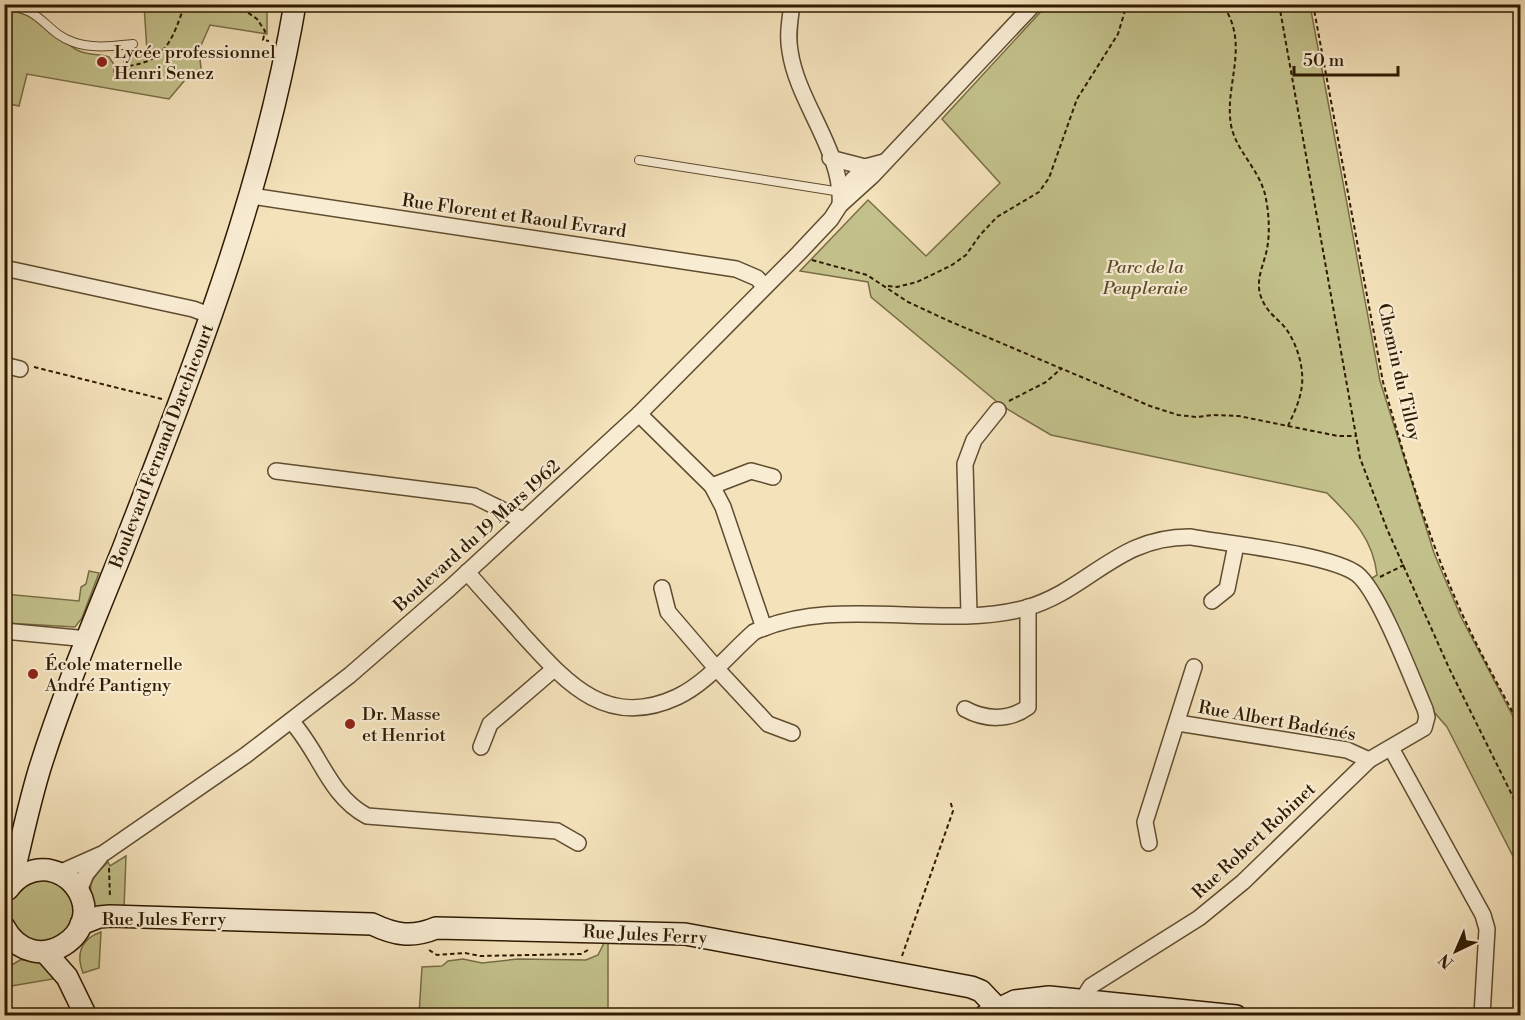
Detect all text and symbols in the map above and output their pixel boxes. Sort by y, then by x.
scale bar [1294,39,1398,77]
place label: Lycée professionnel Henri Senez [114,41,276,85]
text: 50 m [1303,49,1345,72]
marker: Lycée professionnel Henri Senez [95,55,109,69]
street label: Rue Florent et Raoul Evrard [400,189,628,243]
park label: Parc de la Peupleraie [1102,256,1188,300]
street label: Chemin du Tilloy [1372,301,1426,443]
street label: Boulevard Fernand Darchicourt [104,320,219,572]
street label: Boulevard du 19 Mars 1962 [388,455,565,618]
place label: École maternelle André Pantigny [44,653,183,697]
marker: École maternelle André Pantigny [26,667,40,681]
street label: Rue Albert Badénés [1196,696,1358,746]
place label: Dr. Masse et Henriot [362,703,446,747]
marker: Dr. Masse et Henriot [343,717,357,731]
street label: Rue Robert Robinet [1187,777,1321,904]
street label: Rue Jules Ferry [102,908,226,931]
street label: Rue Jules Ferry [582,920,708,950]
north arrow [1426,921,1486,981]
text: N [1435,949,1458,973]

